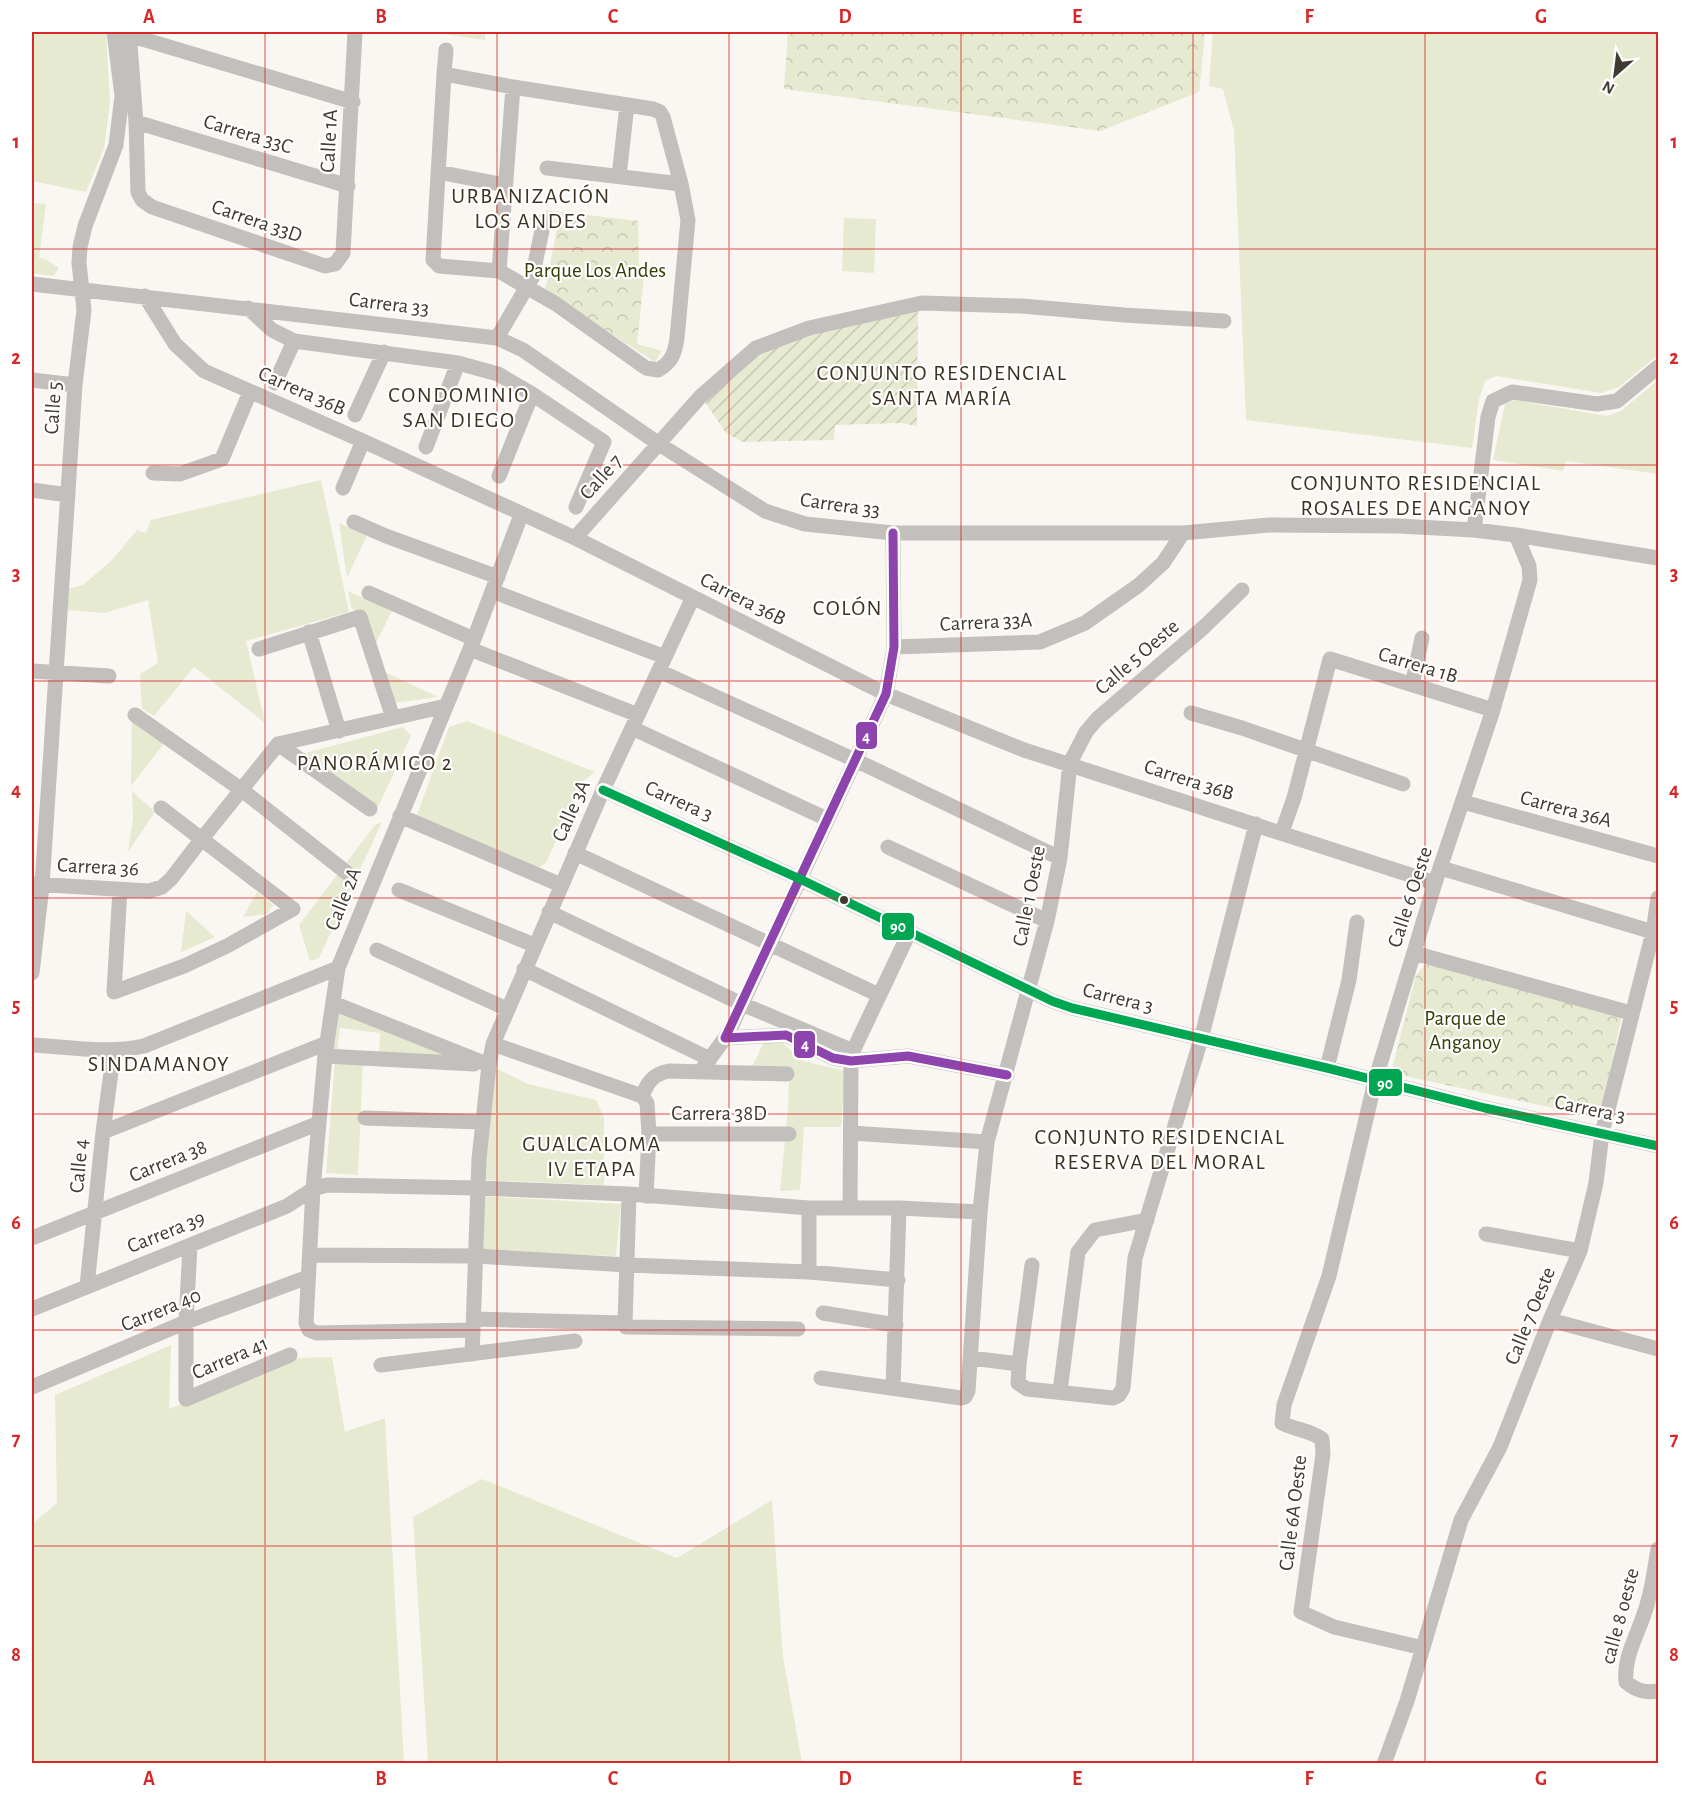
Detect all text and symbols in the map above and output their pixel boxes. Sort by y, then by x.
text: A [143,7,155,27]
text: B [375,7,387,27]
text: C [608,7,619,27]
text: D [838,7,852,27]
text: E [1072,7,1082,27]
text: F [1304,7,1314,27]
text: G [1535,7,1547,27]
north arrow [1585,45,1645,105]
text: N [1600,78,1617,97]
street label: Calle 1A [317,109,341,173]
street label: Carrera 33C [201,111,295,157]
text: 1 [12,132,20,152]
text: 1 [1670,132,1678,152]
district label: URBANIZACIÓN LOS ANDES [451,184,611,232]
street label: Carrera 33D [209,196,305,246]
park label: Parque Los Andes [524,260,666,281]
street label: Carrera 33 [348,289,430,319]
text: 2 [11,348,21,368]
text: 2 [1669,348,1679,368]
street label: Carrera 36B [255,362,349,420]
district label: CONJUNTO RESIDENCIAL SANTA MARÍA [817,362,1068,409]
street label: Calle 5 [41,381,65,435]
district label: CONDOMINIO SAN DIEGO [388,384,530,431]
street label: Calle 7 [575,450,627,504]
district label: CONJUNTO RESIDENCIAL ROSALES DE ANGANOY [1291,472,1542,519]
street label: Carrera 33 [799,489,881,521]
text: 3 [12,564,20,584]
text: 3 [1670,564,1678,584]
street label: Carrera 36B [697,568,789,630]
district label: COLÓN [813,596,883,619]
street label: Carrera 33A [939,609,1033,635]
street label: Calle 5 Oeste [1091,615,1183,699]
street label: Carrera 1B [1376,643,1460,687]
line badge: 4 [855,721,878,750]
text: 4 [862,729,870,745]
district label: PANORÁMICO 2 [297,751,453,774]
street label: Carrera 36B [1141,756,1237,804]
street label: Calle 3A [548,777,594,845]
street label: Carrera 3 [642,777,716,825]
text: 4 [11,780,21,800]
text: 4 [1669,780,1679,800]
street label: Carrera 36A [1518,787,1614,831]
street label: Calle 1 Oeste [1009,844,1049,948]
street label: Calle 6 Oeste [1384,844,1436,950]
street label: Carrera 36 [57,854,139,880]
street label: Calle 2A [321,865,365,933]
unlabelled marker [838,894,850,906]
line badge: 90 [881,912,915,941]
text: 90 [890,919,906,935]
street label: Carrera 3 [1081,979,1155,1017]
text: 5 [12,996,20,1016]
text: 5 [1670,996,1678,1016]
park label: Parque de Anganoy [1424,1008,1506,1053]
line badge: 4 [793,1030,816,1059]
text: 4 [801,1037,809,1053]
district label: SINDAMANOY [88,1053,230,1075]
line badge: 90 [1368,1068,1403,1097]
text: 90 [1377,1076,1393,1092]
street label: Carrera 3 [1553,1091,1627,1127]
street label: Carrera 38D [671,1103,767,1124]
district label: CONJUNTO RESIDENCIAL RESERVA DEL MORAL [1035,1126,1286,1173]
district label: GUALCALOMA IV ETAPA [522,1133,662,1180]
street label: Carrera 38 [126,1136,210,1186]
street label: Calle 4 [66,1138,92,1194]
street label: Carrera 39 [124,1207,208,1257]
text: 6 [11,1213,21,1233]
text: 6 [1669,1213,1679,1233]
street label: Calle 7 Oeste [1501,1264,1559,1368]
street label: Carrera 40 [118,1284,204,1336]
street label: Carrera 41 [189,1333,271,1383]
text: 7 [12,1429,21,1449]
text: 7 [1670,1429,1679,1449]
street label: Calle 6A Oeste [1275,1454,1311,1572]
street label: calle 8 oeste [1597,1566,1643,1666]
text: 8 [11,1645,21,1665]
text: 8 [1669,1645,1679,1665]
text: A [143,1769,155,1789]
text: B [375,1769,387,1789]
text: C [608,1769,619,1789]
text: D [838,1769,852,1789]
text: E [1072,1769,1082,1789]
text: F [1304,1769,1314,1789]
text: G [1535,1769,1547,1789]

